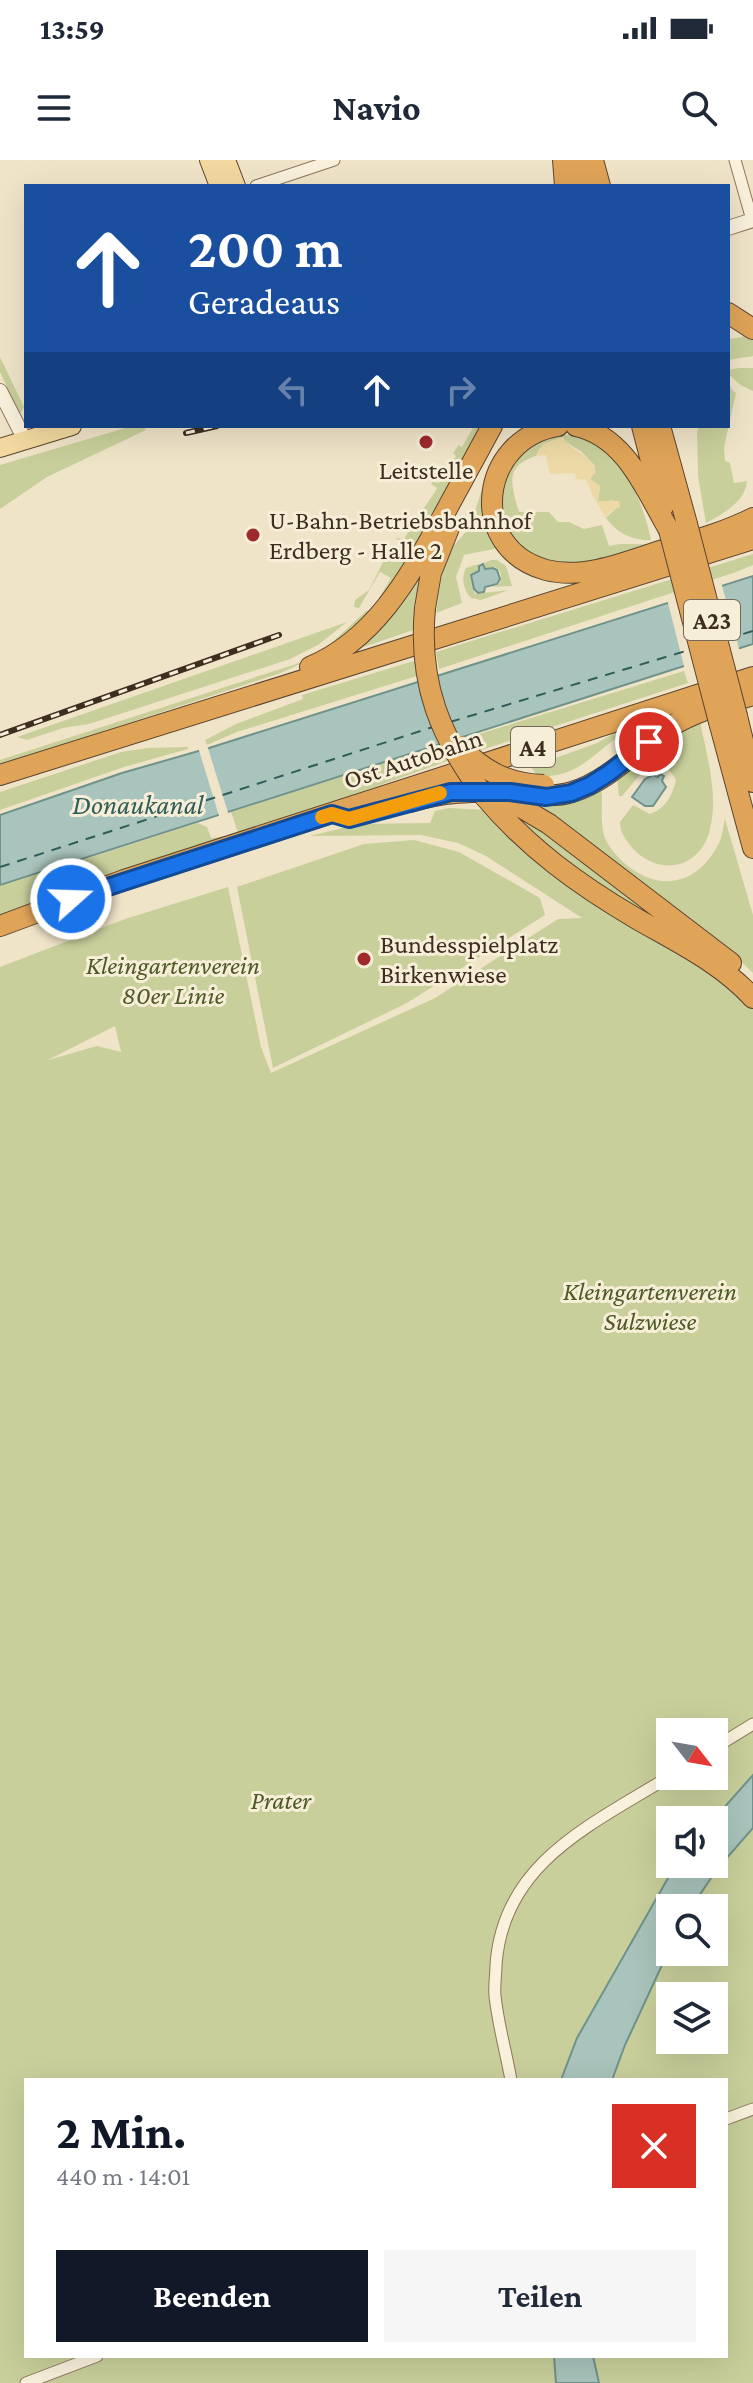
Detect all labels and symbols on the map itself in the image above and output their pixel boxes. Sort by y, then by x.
marker: Leitstelle [417,433,435,451]
place label: Leitstelle [379,456,473,485]
place label: U-Bahn-Betriebsbahnhof Erdberg - Halle 2 [269,506,533,565]
marker: U-Bahn-Betriebsbahnhof Erdberg - Halle 2 [244,526,262,544]
road number: A23 [684,600,740,640]
pin [615,708,683,776]
street label: Ost Autobahn [340,723,486,795]
road number: A4 [511,727,555,767]
water label: Donaukanal [72,789,205,820]
position arrow [29,857,113,941]
place label: Bundesspielplatz Birkenwiese [380,930,558,989]
marker: Bundesspielplatz Birkenwiese [355,950,373,968]
park label: Kleingartenverein 80er Linie [86,951,260,1010]
park label: Kleingartenverein Sulzwiese [563,1277,737,1336]
north arrow [656,1718,728,1790]
park label: Prater [251,1786,312,1815]

